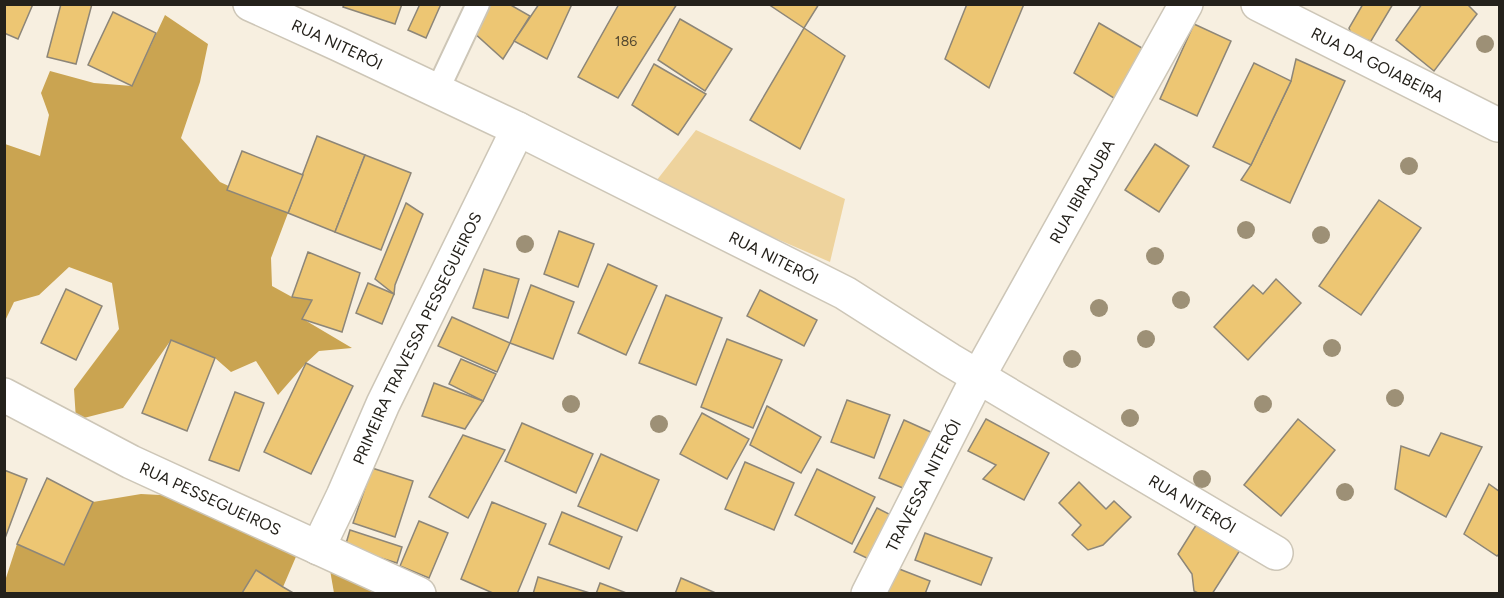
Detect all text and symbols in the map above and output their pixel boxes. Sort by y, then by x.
street label: RUA NITERÓI [289,15,386,73]
street label: RUA DA GOIABEIRA [1308,23,1447,106]
house number: 186 [615,33,637,50]
street label: RUA IBIRAJUBA [1045,136,1118,246]
street label: PRIMEIRA TRAVESSA PESSEGUEIROS [348,209,485,467]
street label: RUA NITERÓI [726,227,822,288]
street label: TRAVESSA NITERÓI [882,416,965,555]
street label: RUA PESSEGUEIROS [137,458,284,539]
street label: RUA NITERÓI [1146,470,1240,537]

